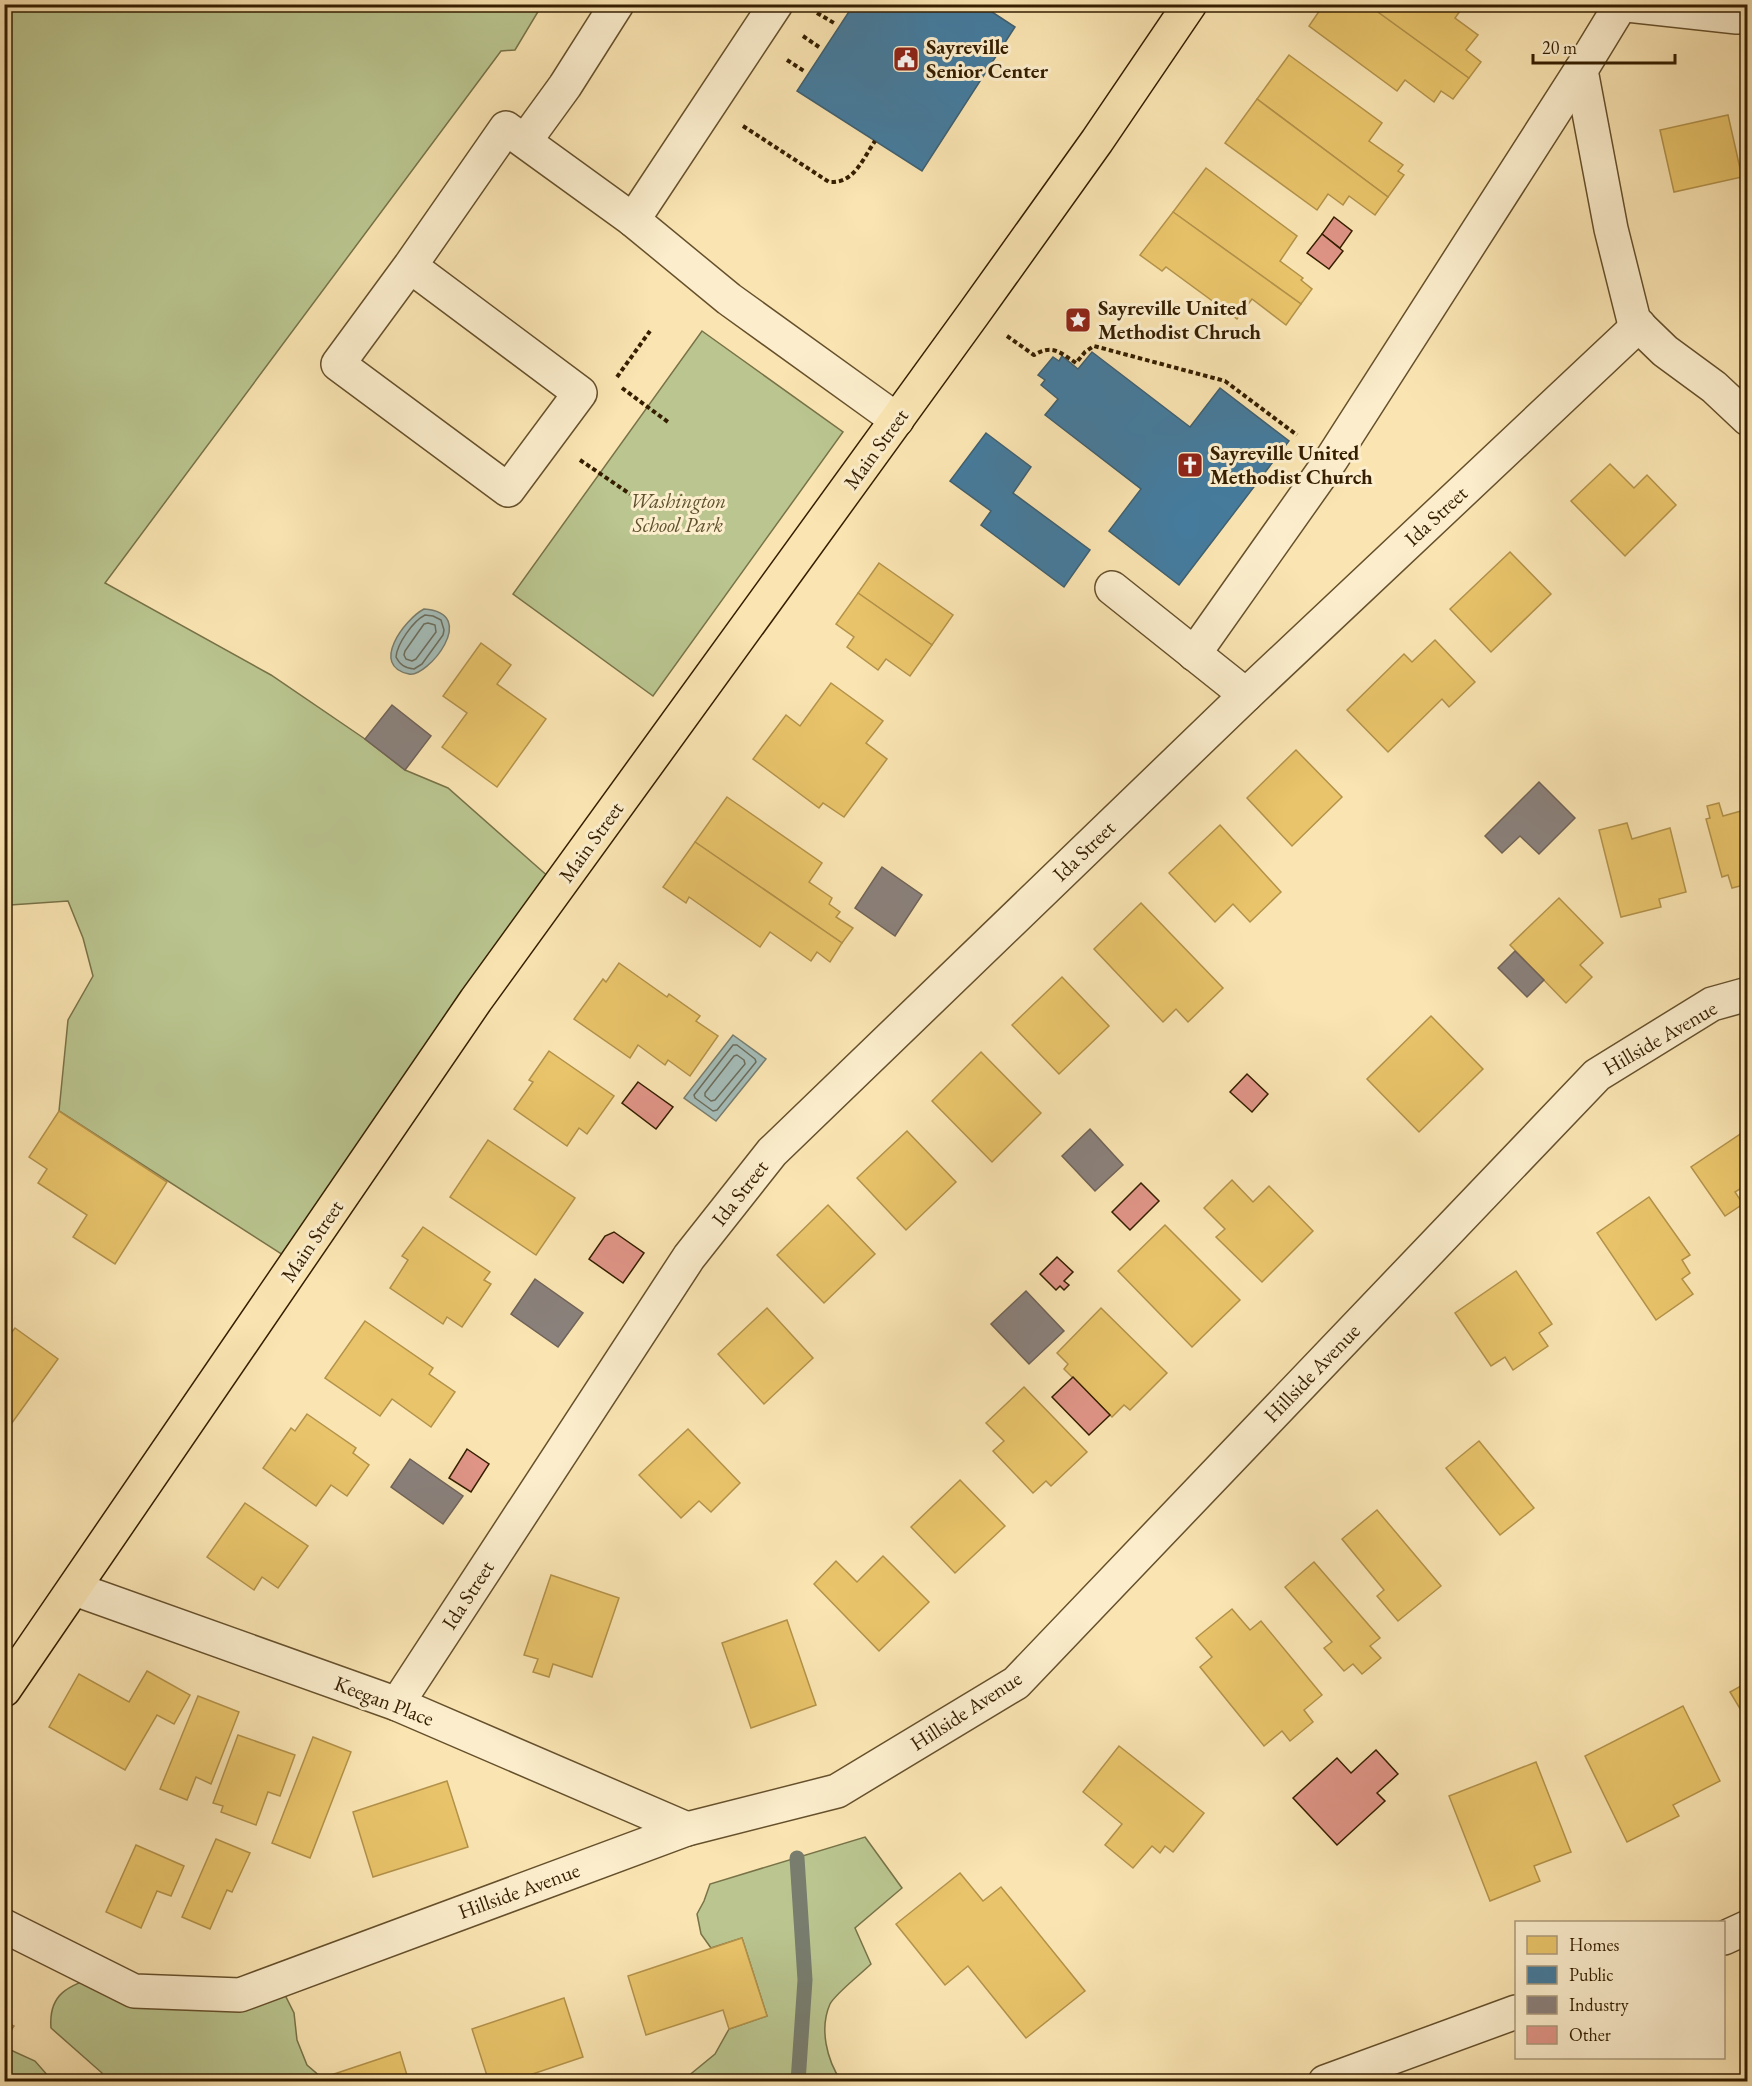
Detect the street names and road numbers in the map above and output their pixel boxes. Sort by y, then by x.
street label: Main Street [837,403,914,494]
street label: Ida Street [1398,479,1473,552]
street label: Main Street [552,796,629,887]
street label: Ida Street [1047,814,1121,887]
street label: Hillside Avenue [1598,994,1722,1081]
street label: Ida Street [705,1154,774,1231]
street label: Main Street [274,1194,349,1287]
street label: Hillside Avenue [1258,1317,1366,1428]
street label: Ida Street [435,1555,500,1634]
street label: Hillside Avenue [905,1665,1027,1757]
street label: Keegan Place [331,1669,438,1732]
street label: Hillside Avenue [454,1856,583,1925]

